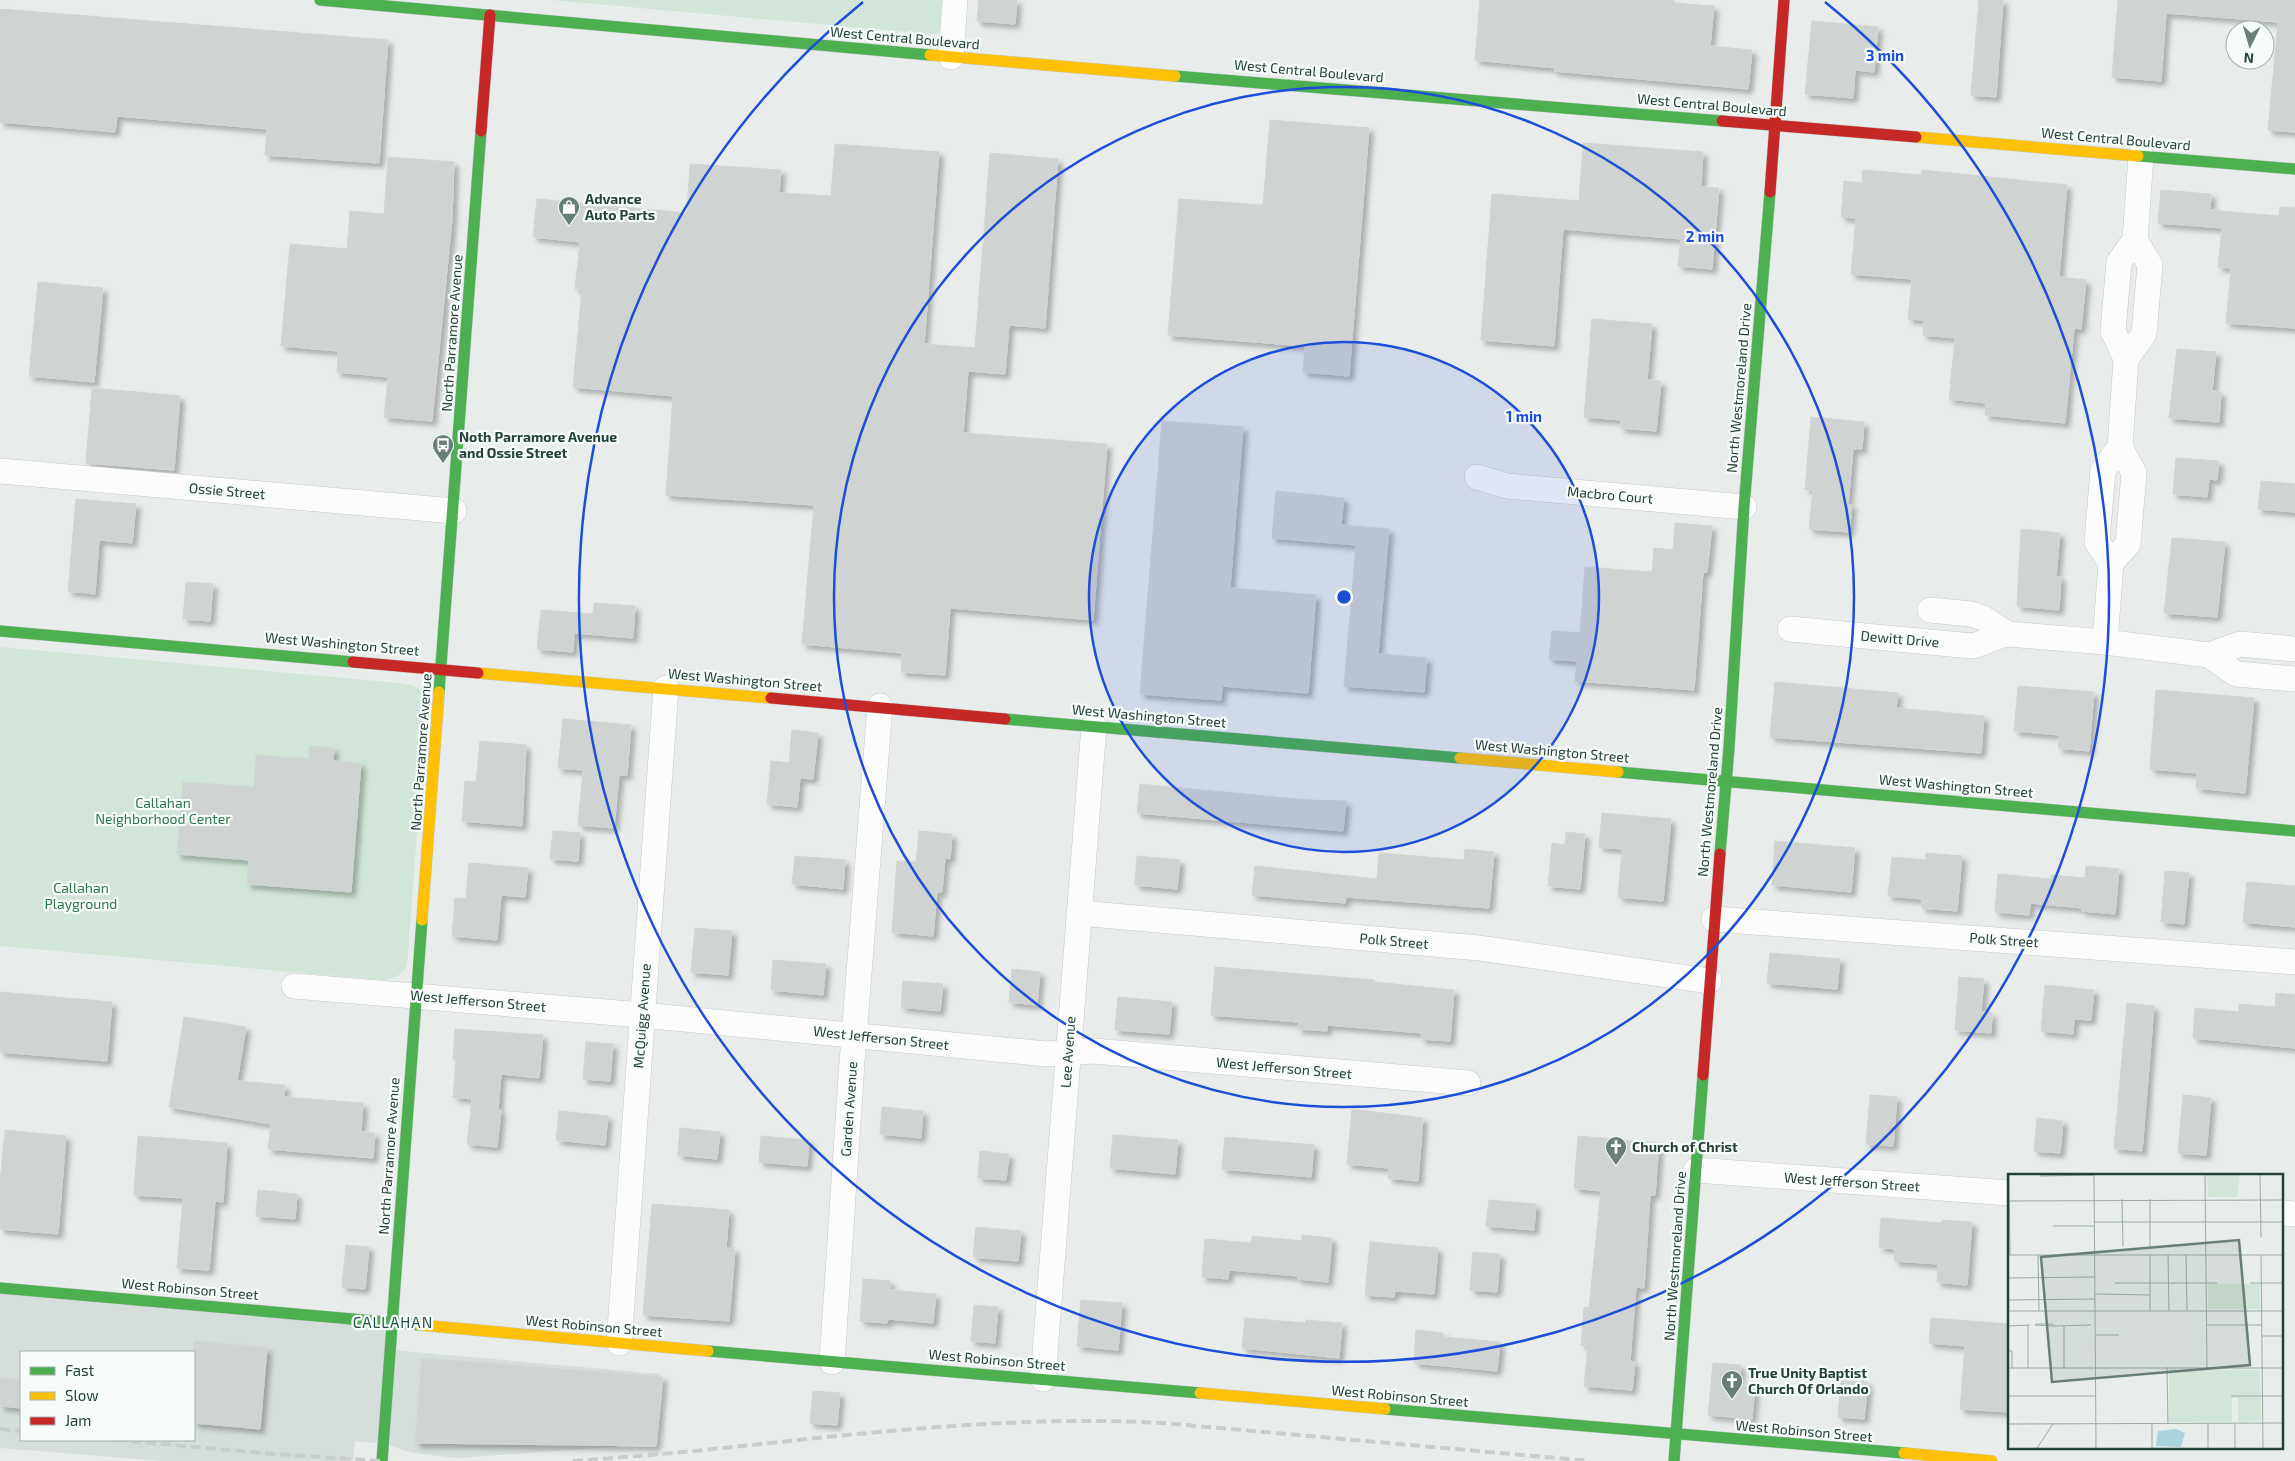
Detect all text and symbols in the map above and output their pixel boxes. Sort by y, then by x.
north arrow [2225,20,2275,70]
street label: West Central Boulevard [830,22,981,53]
text: 3 min [1866,46,1904,64]
text: N [2243,50,2255,67]
street label: West Central Boulevard [1234,55,1385,86]
street label: West Central Boulevard [1637,89,1788,120]
street label: West Central Boulevard [2041,123,2192,154]
place label: Advance Auto Parts [585,190,655,223]
shop icon: Advance Auto Parts [557,195,581,226]
text: 2 min [1686,227,1724,245]
street label: North Parramore Avenue [438,254,465,412]
street label: North Westmoreland Drive [1723,302,1754,474]
text: 1 min [1506,407,1542,425]
place label: Noth Parramore Avenue and Ossie Street [459,428,617,461]
bus stop icon: Noth Parramore Avenue and Ossie Street [431,433,455,464]
street label: Ossie Street [188,479,266,502]
street label: Macbro Court [1566,482,1654,507]
centre of rings [1335,588,1353,606]
street label: Dewitt Drive [1860,627,1940,650]
street label: West Washington Street [264,628,420,659]
street label: West Washington Street [667,664,823,695]
street label: North Parramore Avenue [407,673,434,831]
street label: West Washington Street [1071,700,1227,731]
street label: North Westmoreland Drive [1694,706,1725,878]
street label: West Washington Street [1474,735,1630,766]
street label: West Washington Street [1878,770,2034,801]
park label: Callahan Neighborhood Center [95,794,231,827]
park label: Callahan Playground [45,879,117,912]
street label: Polk Street [1359,929,1429,952]
street label: Polk Street [1969,929,2039,950]
street label: McQuigg Avenue [629,963,654,1069]
street label: West Jefferson Street [409,986,547,1015]
street label: Lee Avenue [1057,1016,1078,1088]
street label: West Jefferson Street [812,1022,950,1053]
street label: West Jefferson Street [1215,1053,1353,1082]
street label: Garden Avenue [837,1061,860,1157]
street label: North Parramore Avenue [375,1077,402,1235]
church icon: Church of Christ [1604,1135,1628,1166]
place label: Church of Christ [1632,1138,1738,1155]
street label: West Jefferson Street [1783,1168,1921,1195]
street label: North Westmoreland Drive [1660,1170,1689,1342]
inset map [2008,1174,2282,1448]
street label: West Robinson Street [121,1274,259,1303]
street label: West Robinson Street [525,1311,663,1340]
district label: CALLAHAN [353,1313,433,1331]
street label: West Robinson Street [928,1345,1066,1374]
legend [20,1351,195,1441]
text: Fast [65,1361,95,1379]
place label: True Unity Baptist Church Of Orlando [1748,1364,1869,1397]
church icon: True Unity Baptist Church Of Orlando [1720,1369,1744,1400]
street label: West Robinson Street [1331,1381,1469,1410]
text: Slow [65,1386,99,1404]
text: Jam [65,1411,91,1429]
street label: West Robinson Street [1735,1416,1873,1445]

